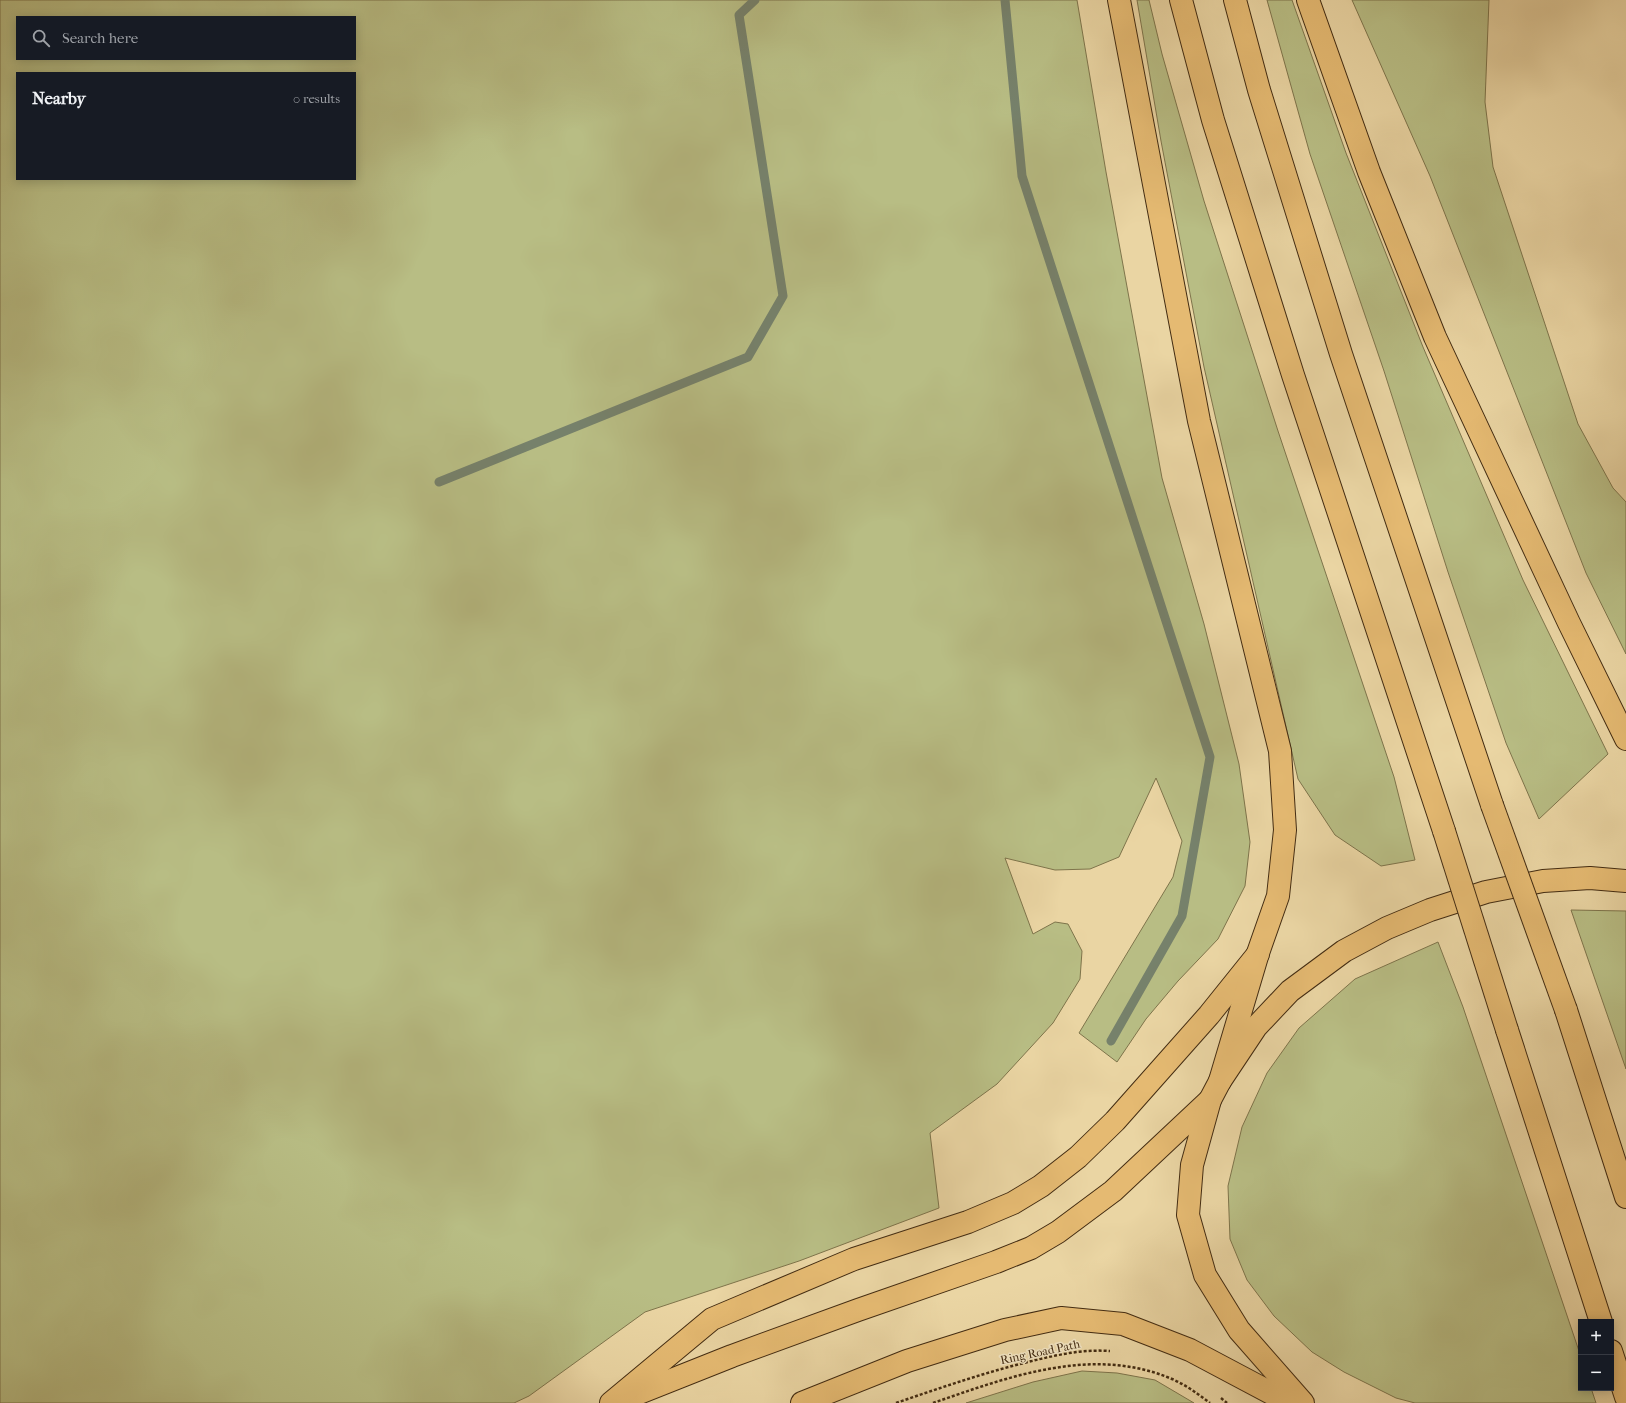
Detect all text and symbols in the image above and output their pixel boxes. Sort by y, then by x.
search box [16,16,356,60]
icon: search [30,27,52,49]
text: Search here [62,29,138,47]
text: Nearby [32,88,86,108]
text: 0 results [293,91,340,106]
map controls [1578,1319,1614,1391]
button: + [1578,1319,1614,1355]
street label: Ring Road Path [999,1337,1081,1367]
button: − [1578,1355,1614,1391]

